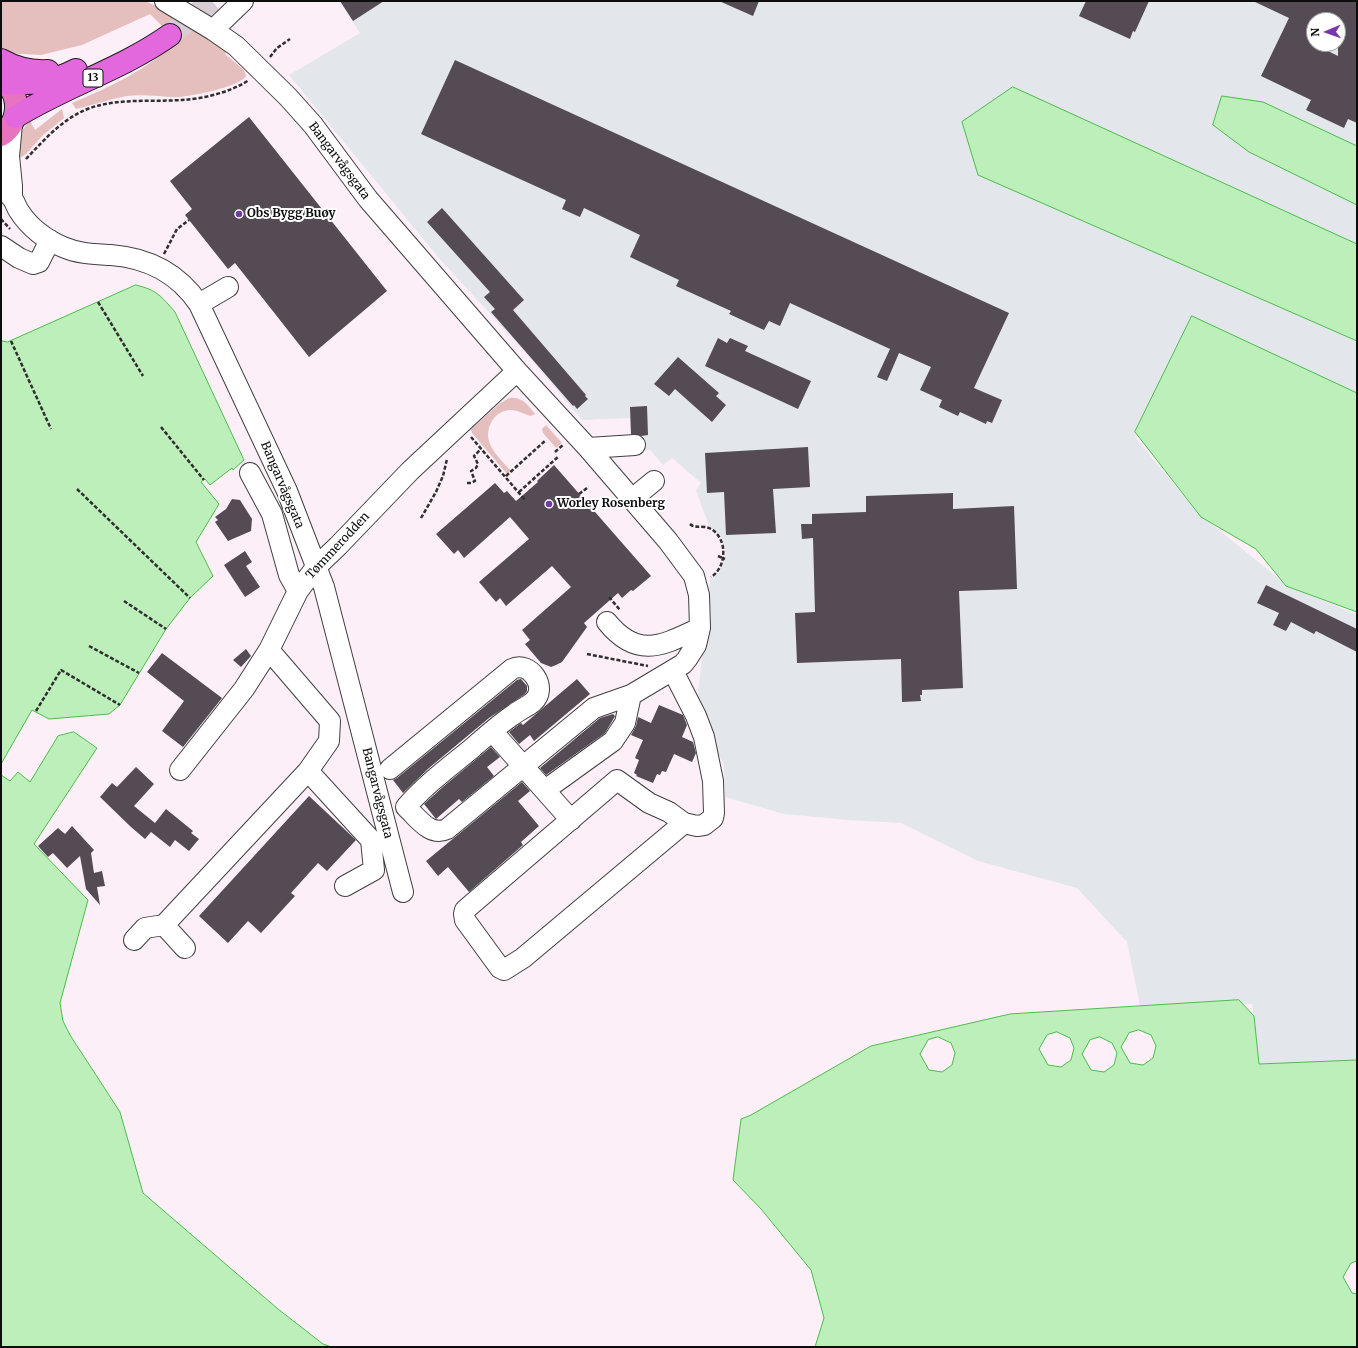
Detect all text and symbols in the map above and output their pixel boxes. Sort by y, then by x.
north arrow [1306,12,1346,52]
text: N [1308,28,1322,37]
road number: 13 [83,69,103,87]
street label: Bangarvågsgata [305,120,373,202]
place label: Obs Bygg Buøy [247,207,336,221]
marker: Obs Bygg Buøy [234,209,244,219]
street label: Bangarvågsgata [257,439,307,531]
place label: Worley Rosenberg [557,497,665,511]
marker: Worley Rosenberg [544,499,554,509]
street label: Tømmerodden [303,510,373,582]
street label: Bangarvågsgata [359,746,395,840]

